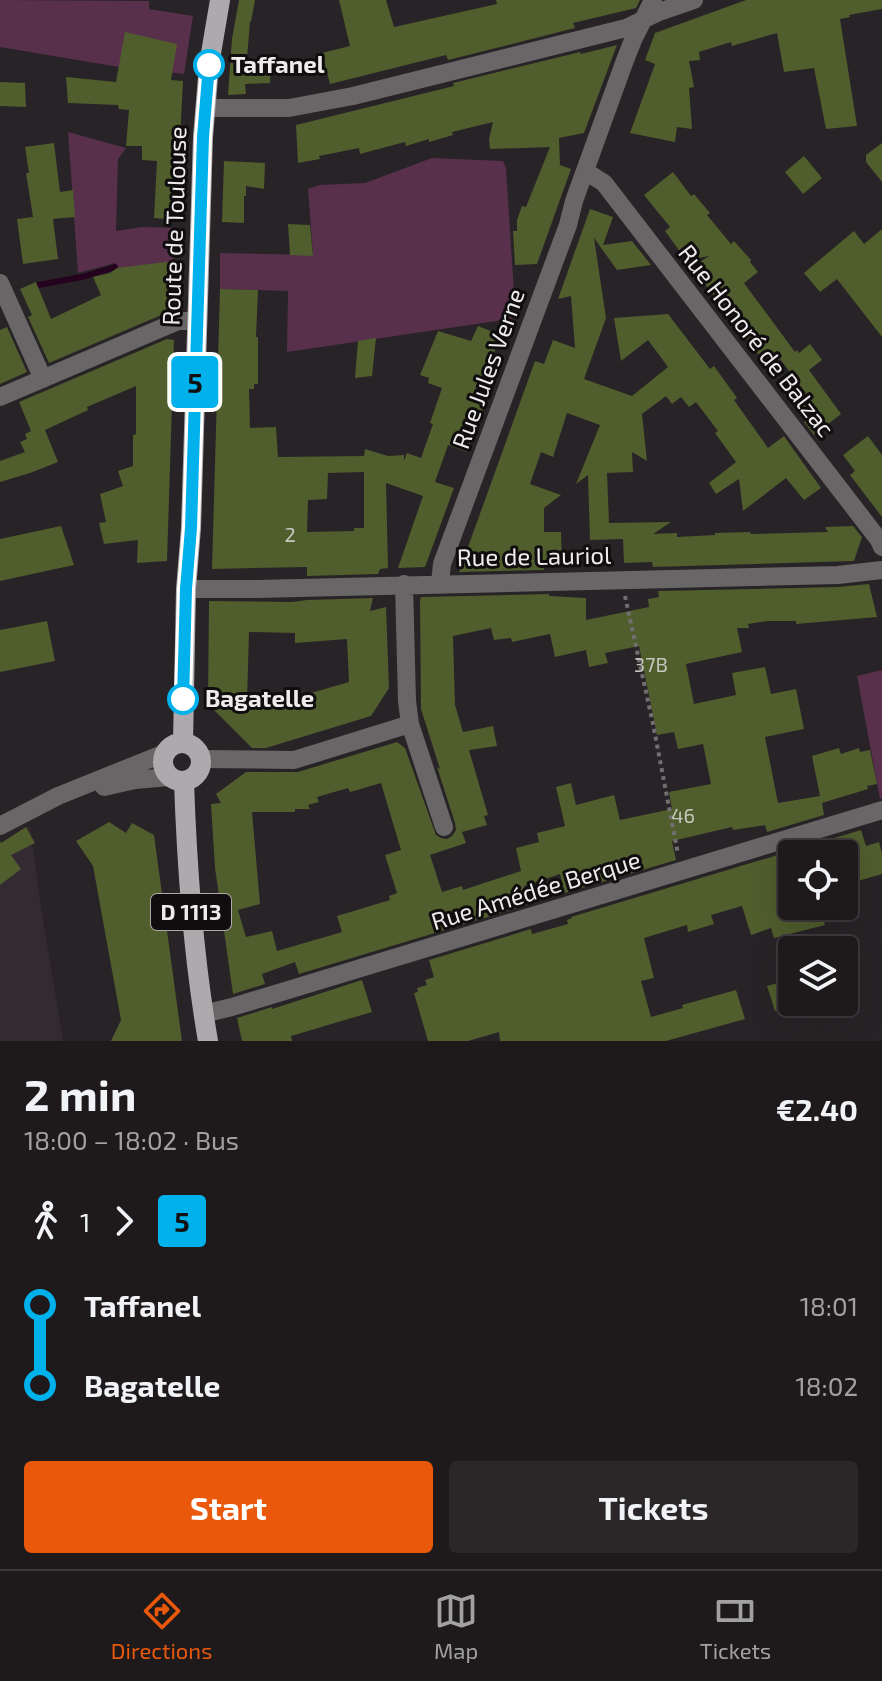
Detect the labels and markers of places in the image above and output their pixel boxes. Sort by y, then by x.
place label: Taffanel [231,49,325,78]
marker: Taffanel [194,50,224,80]
place label: Bagatelle [205,683,314,712]
marker: Bagatelle [168,684,198,714]

